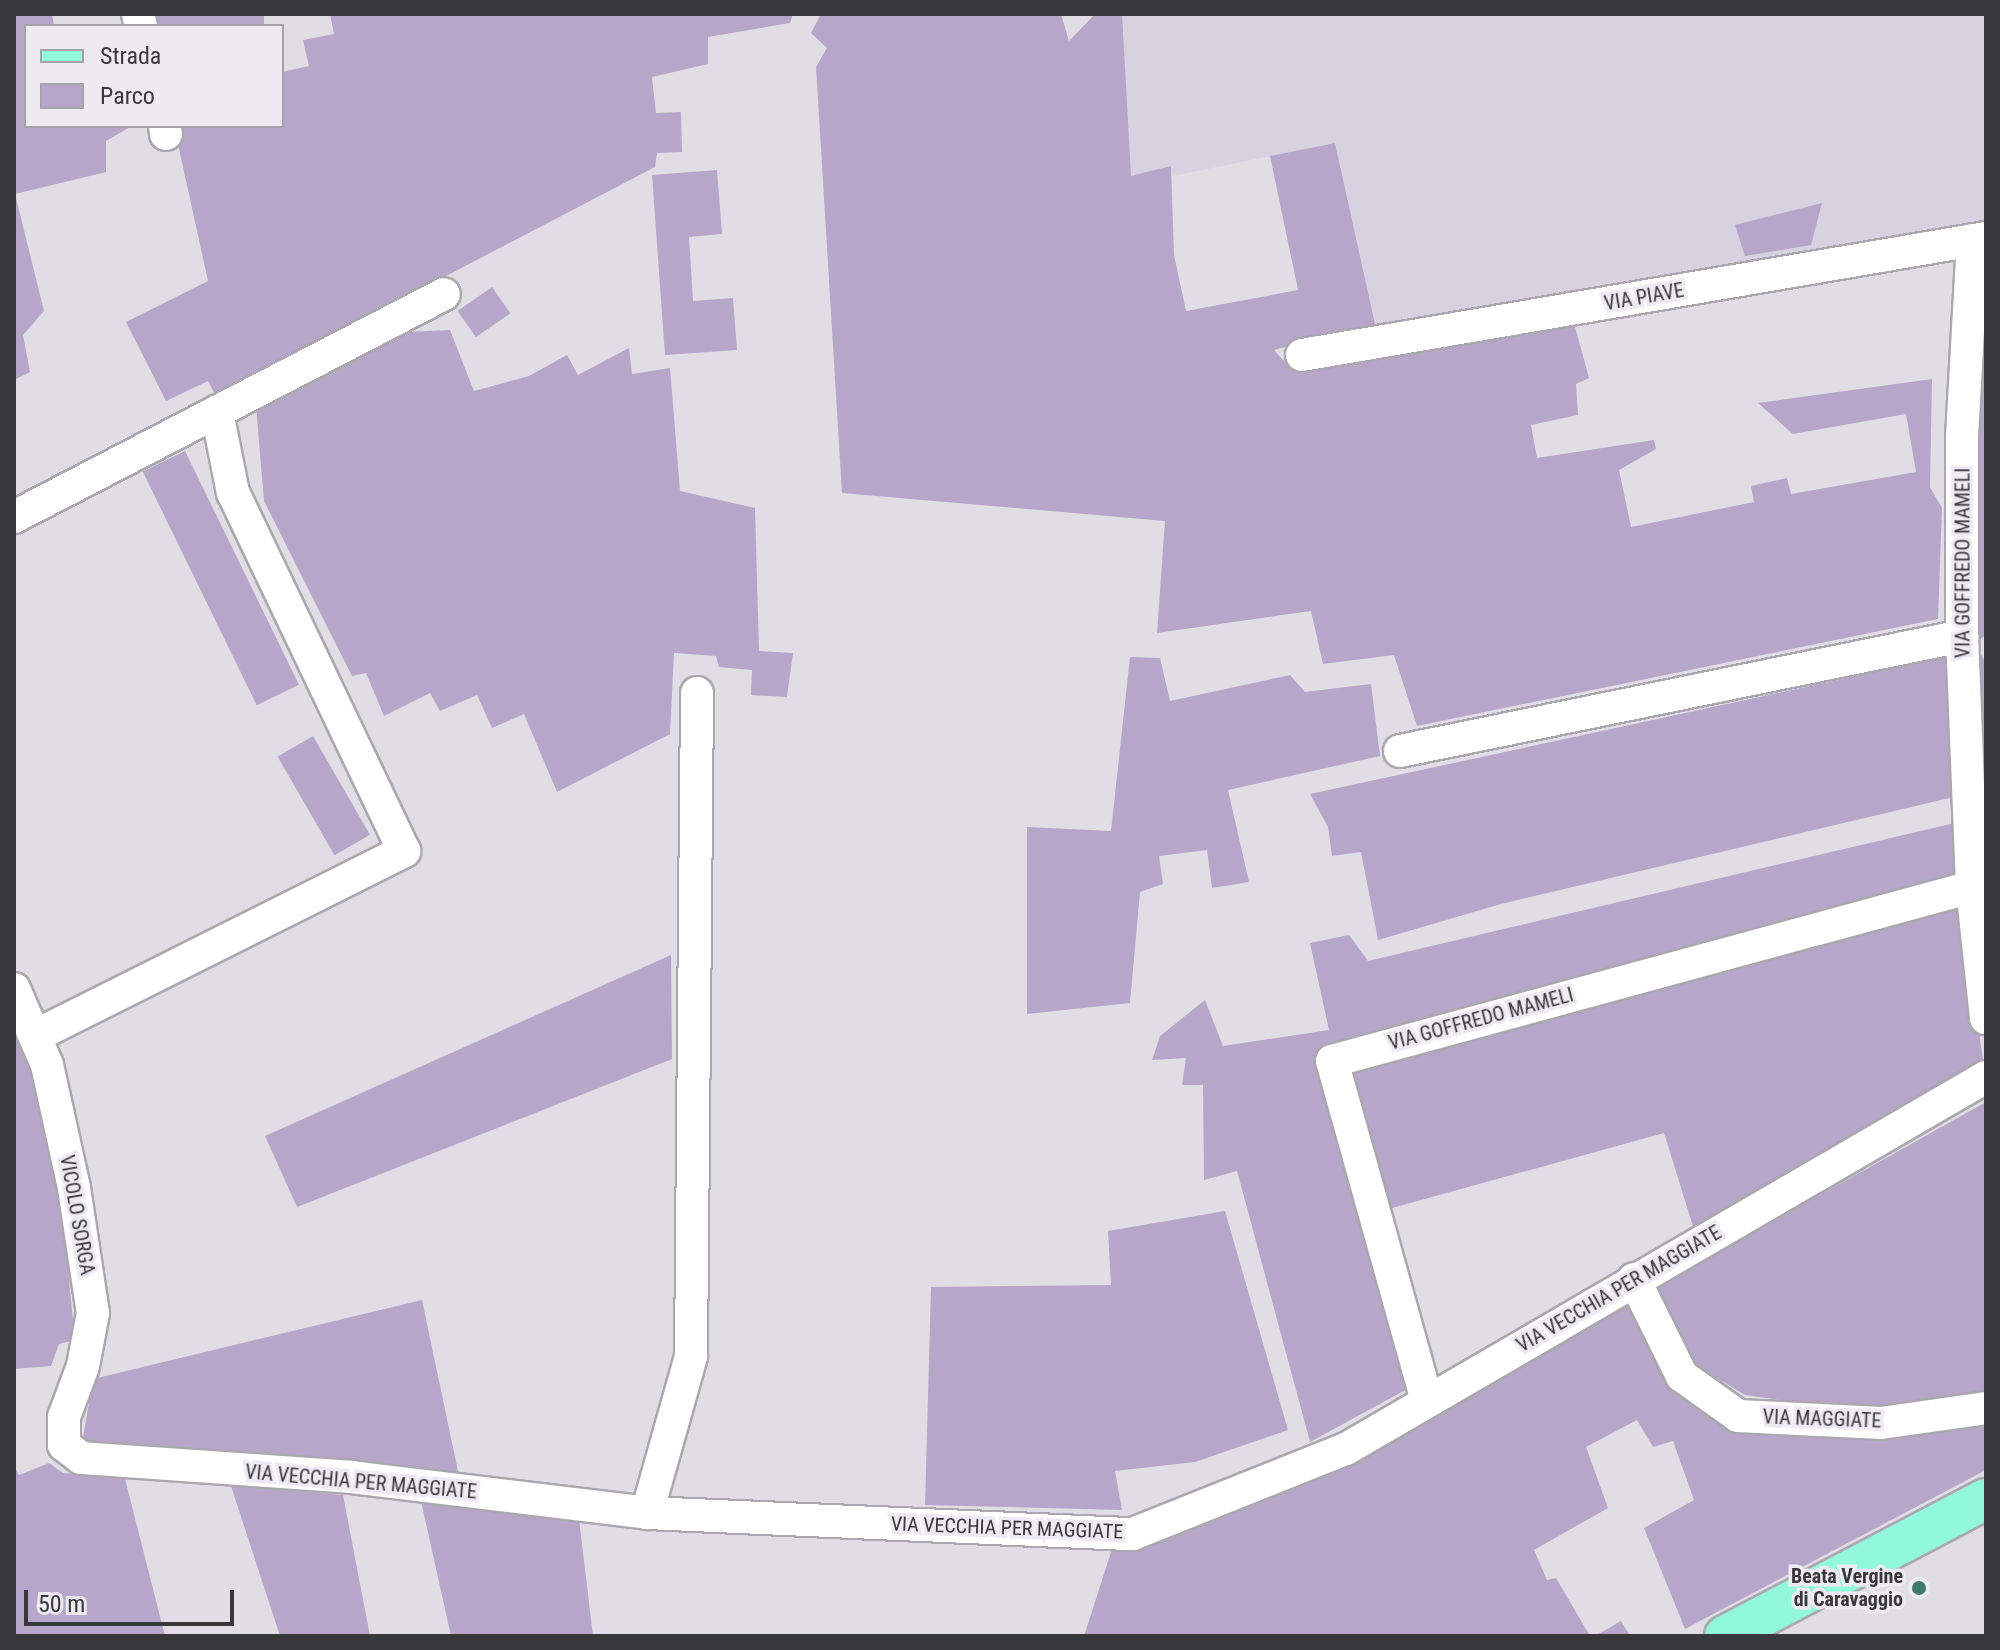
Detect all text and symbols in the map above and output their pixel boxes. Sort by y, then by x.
legend [24,24,284,128]
text: Strada [100,42,161,70]
text: Parco [100,82,155,110]
street label: VIA PIAVE [1602,278,1686,316]
street label: VIA GOFFREDO MAMELI [1951,468,1975,658]
street label: VIA GOFFREDO MAMELI [1386,983,1576,1055]
street label: VICOLO SORGA [55,1153,99,1277]
street label: VIA VECCHIA PER MAGGIATE [1512,1221,1726,1357]
street label: VIA MAGGIATE [1762,1405,1882,1433]
street label: VIA VECCHIA PER MAGGIATE [244,1460,478,1504]
street label: VIA VECCHIA PER MAGGIATE [890,1512,1124,1544]
place label: Beata Vergine di Caravaggio [1791,1564,1903,1611]
scale bar [28,1574,238,1624]
marker: Beata Vergine di Caravaggio [1910,1579,1928,1597]
text: 50 m [38,1590,85,1618]

